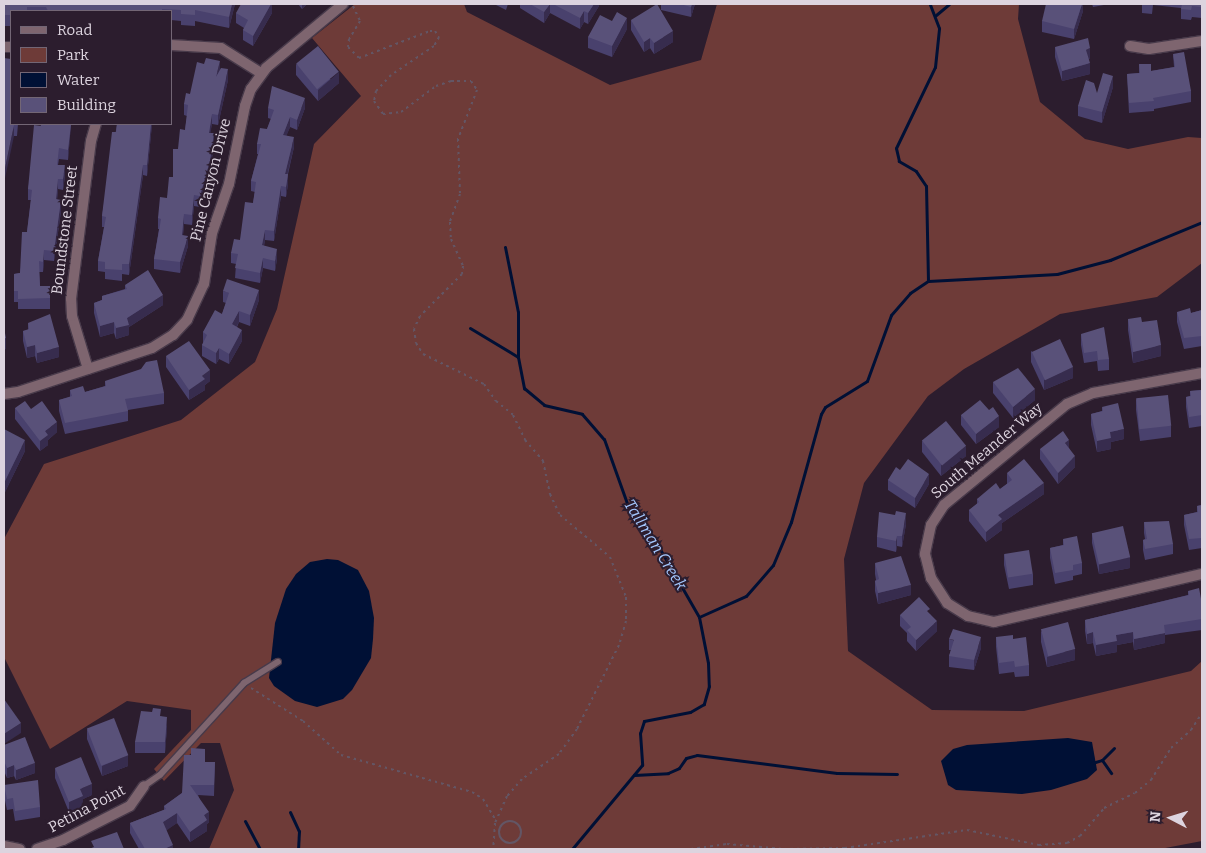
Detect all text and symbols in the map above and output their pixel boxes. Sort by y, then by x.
legend [10,10,172,125]
text: Road [57,21,92,39]
text: Park [57,46,89,64]
text: Water [57,71,99,89]
text: Building [57,96,116,114]
street label: Pine Canyon Drive [187,117,235,243]
street label: Boundstone Street [48,164,82,296]
street label: South Meander Way [928,399,1046,503]
water label: Tallman Creek [619,496,691,594]
street label: Petina Point [46,781,128,837]
north arrow [1146,793,1196,843]
text: N [1147,811,1164,823]

